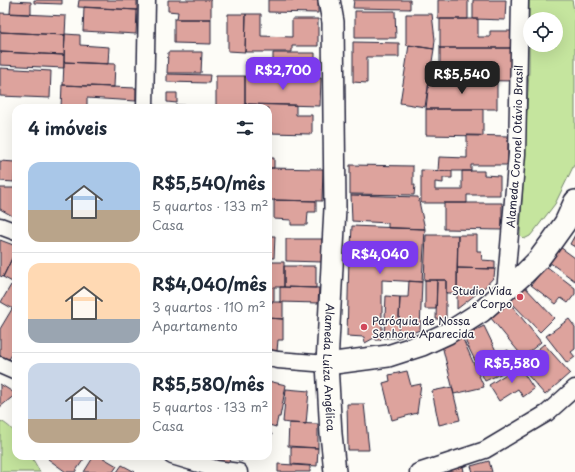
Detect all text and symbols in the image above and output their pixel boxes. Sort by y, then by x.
map controls [523,12,563,52]
button: locate [523,12,563,52]
pin: R$2,700 [246,57,320,91]
text: R$2,700 [255,60,311,79]
pin: R$5,540 [425,61,499,95]
text: R$5,540 [434,64,490,83]
street label: Alameda Coronel Otávio Brasil [502,65,527,229]
text: 4 imóveis [28,115,107,141]
icon: filters [234,117,256,139]
text: R$5,540/mês [152,170,265,196]
icon: home [60,178,108,226]
text: 5 quartos · 133 m² [152,196,268,215]
text: Casa [152,215,184,234]
pin: R$4,040 [343,241,417,275]
text: R$4,040 [351,244,409,263]
text: R$4,040/mês [152,271,267,297]
icon: home [60,279,108,327]
place label: Studio Vida e Corpo [452,282,512,312]
marker: Studio Vida e Corpo [515,292,525,302]
text: 3 quartos · 110 m² [152,297,266,316]
street label: Alameda Luíza Angélica [319,303,340,432]
place label: Paróquia de Nossa Senhora Aparecida [372,312,475,342]
text: Apartamento [152,316,238,335]
marker: Paróquia de Nossa Senhora Aparecida [359,322,369,332]
pin: R$5,580 [475,350,549,384]
text: R$5,580 [484,353,540,372]
text: R$5,580/mês [152,371,264,397]
icon: home [60,379,108,427]
text: 5 quartos · 133 m² [152,397,268,416]
text: Casa [152,416,184,435]

